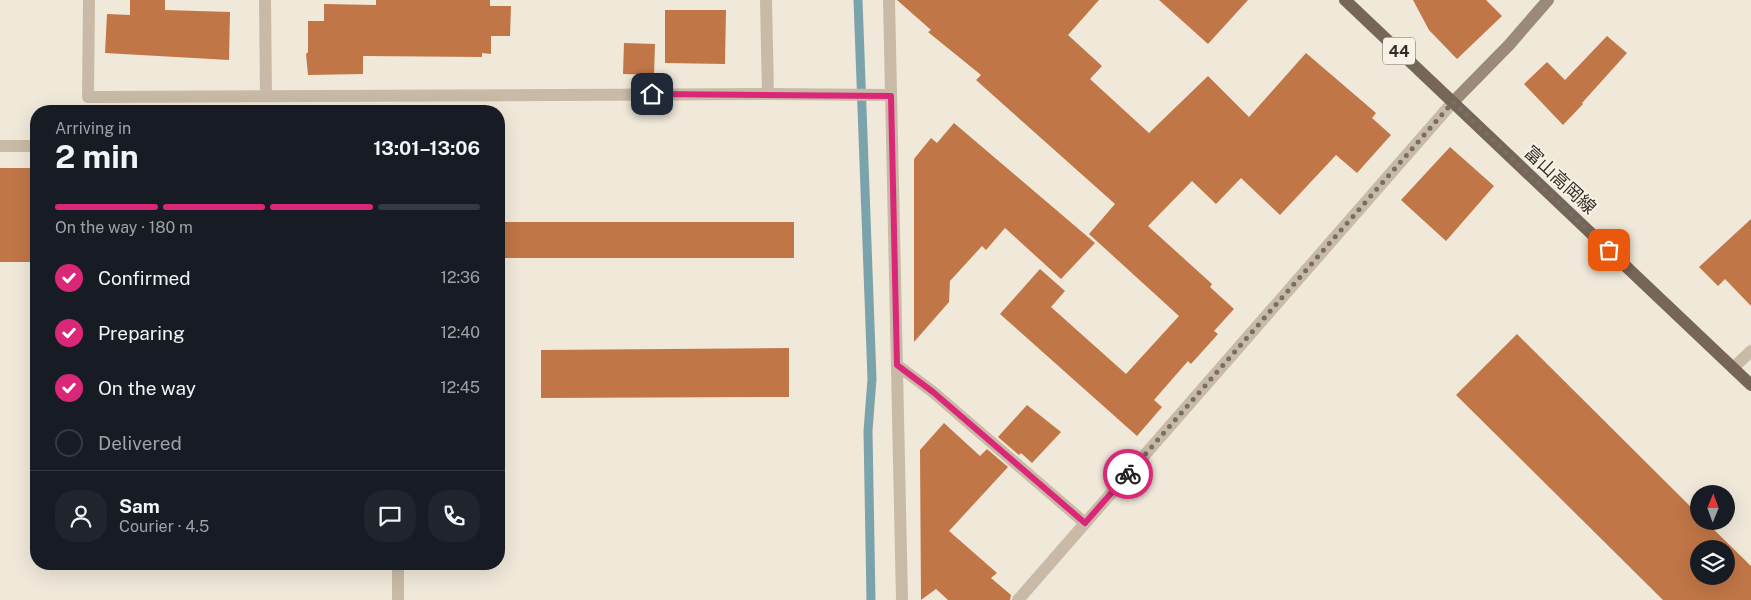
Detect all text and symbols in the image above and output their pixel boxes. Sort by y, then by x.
road number: 44 [1383,37,1415,64]
pin [631,73,673,115]
icon: home [638,80,666,108]
text: Arriving in [55,119,131,138]
text: 13:01–13:06 [373,137,480,159]
text: 2 min [55,138,139,175]
street label: 富山高岡線 [1520,141,1600,218]
text: On the way · 180 m [55,218,193,237]
pin [1588,229,1630,271]
icon: bag [1595,236,1623,264]
icon: check [55,264,83,292]
text: Confirmed [98,267,191,289]
text: 12:36 [440,268,480,287]
icon: check [55,319,83,347]
text: Preparing [98,322,185,344]
text: 12:40 [441,323,480,342]
icon: check [55,374,83,402]
text: On the way [98,377,196,399]
text: 12:45 [440,378,480,397]
text: Delivered [98,432,182,454]
courier [1103,449,1153,499]
icon: bike [1114,460,1142,488]
north arrow [1690,485,1735,530]
map controls [1690,485,1735,585]
button: person [55,490,107,542]
button: chat [364,490,416,542]
button: phone [428,490,480,542]
text: Sam [119,495,160,517]
text: Courier · 4.5 [119,517,209,536]
button: layers [1690,540,1735,585]

